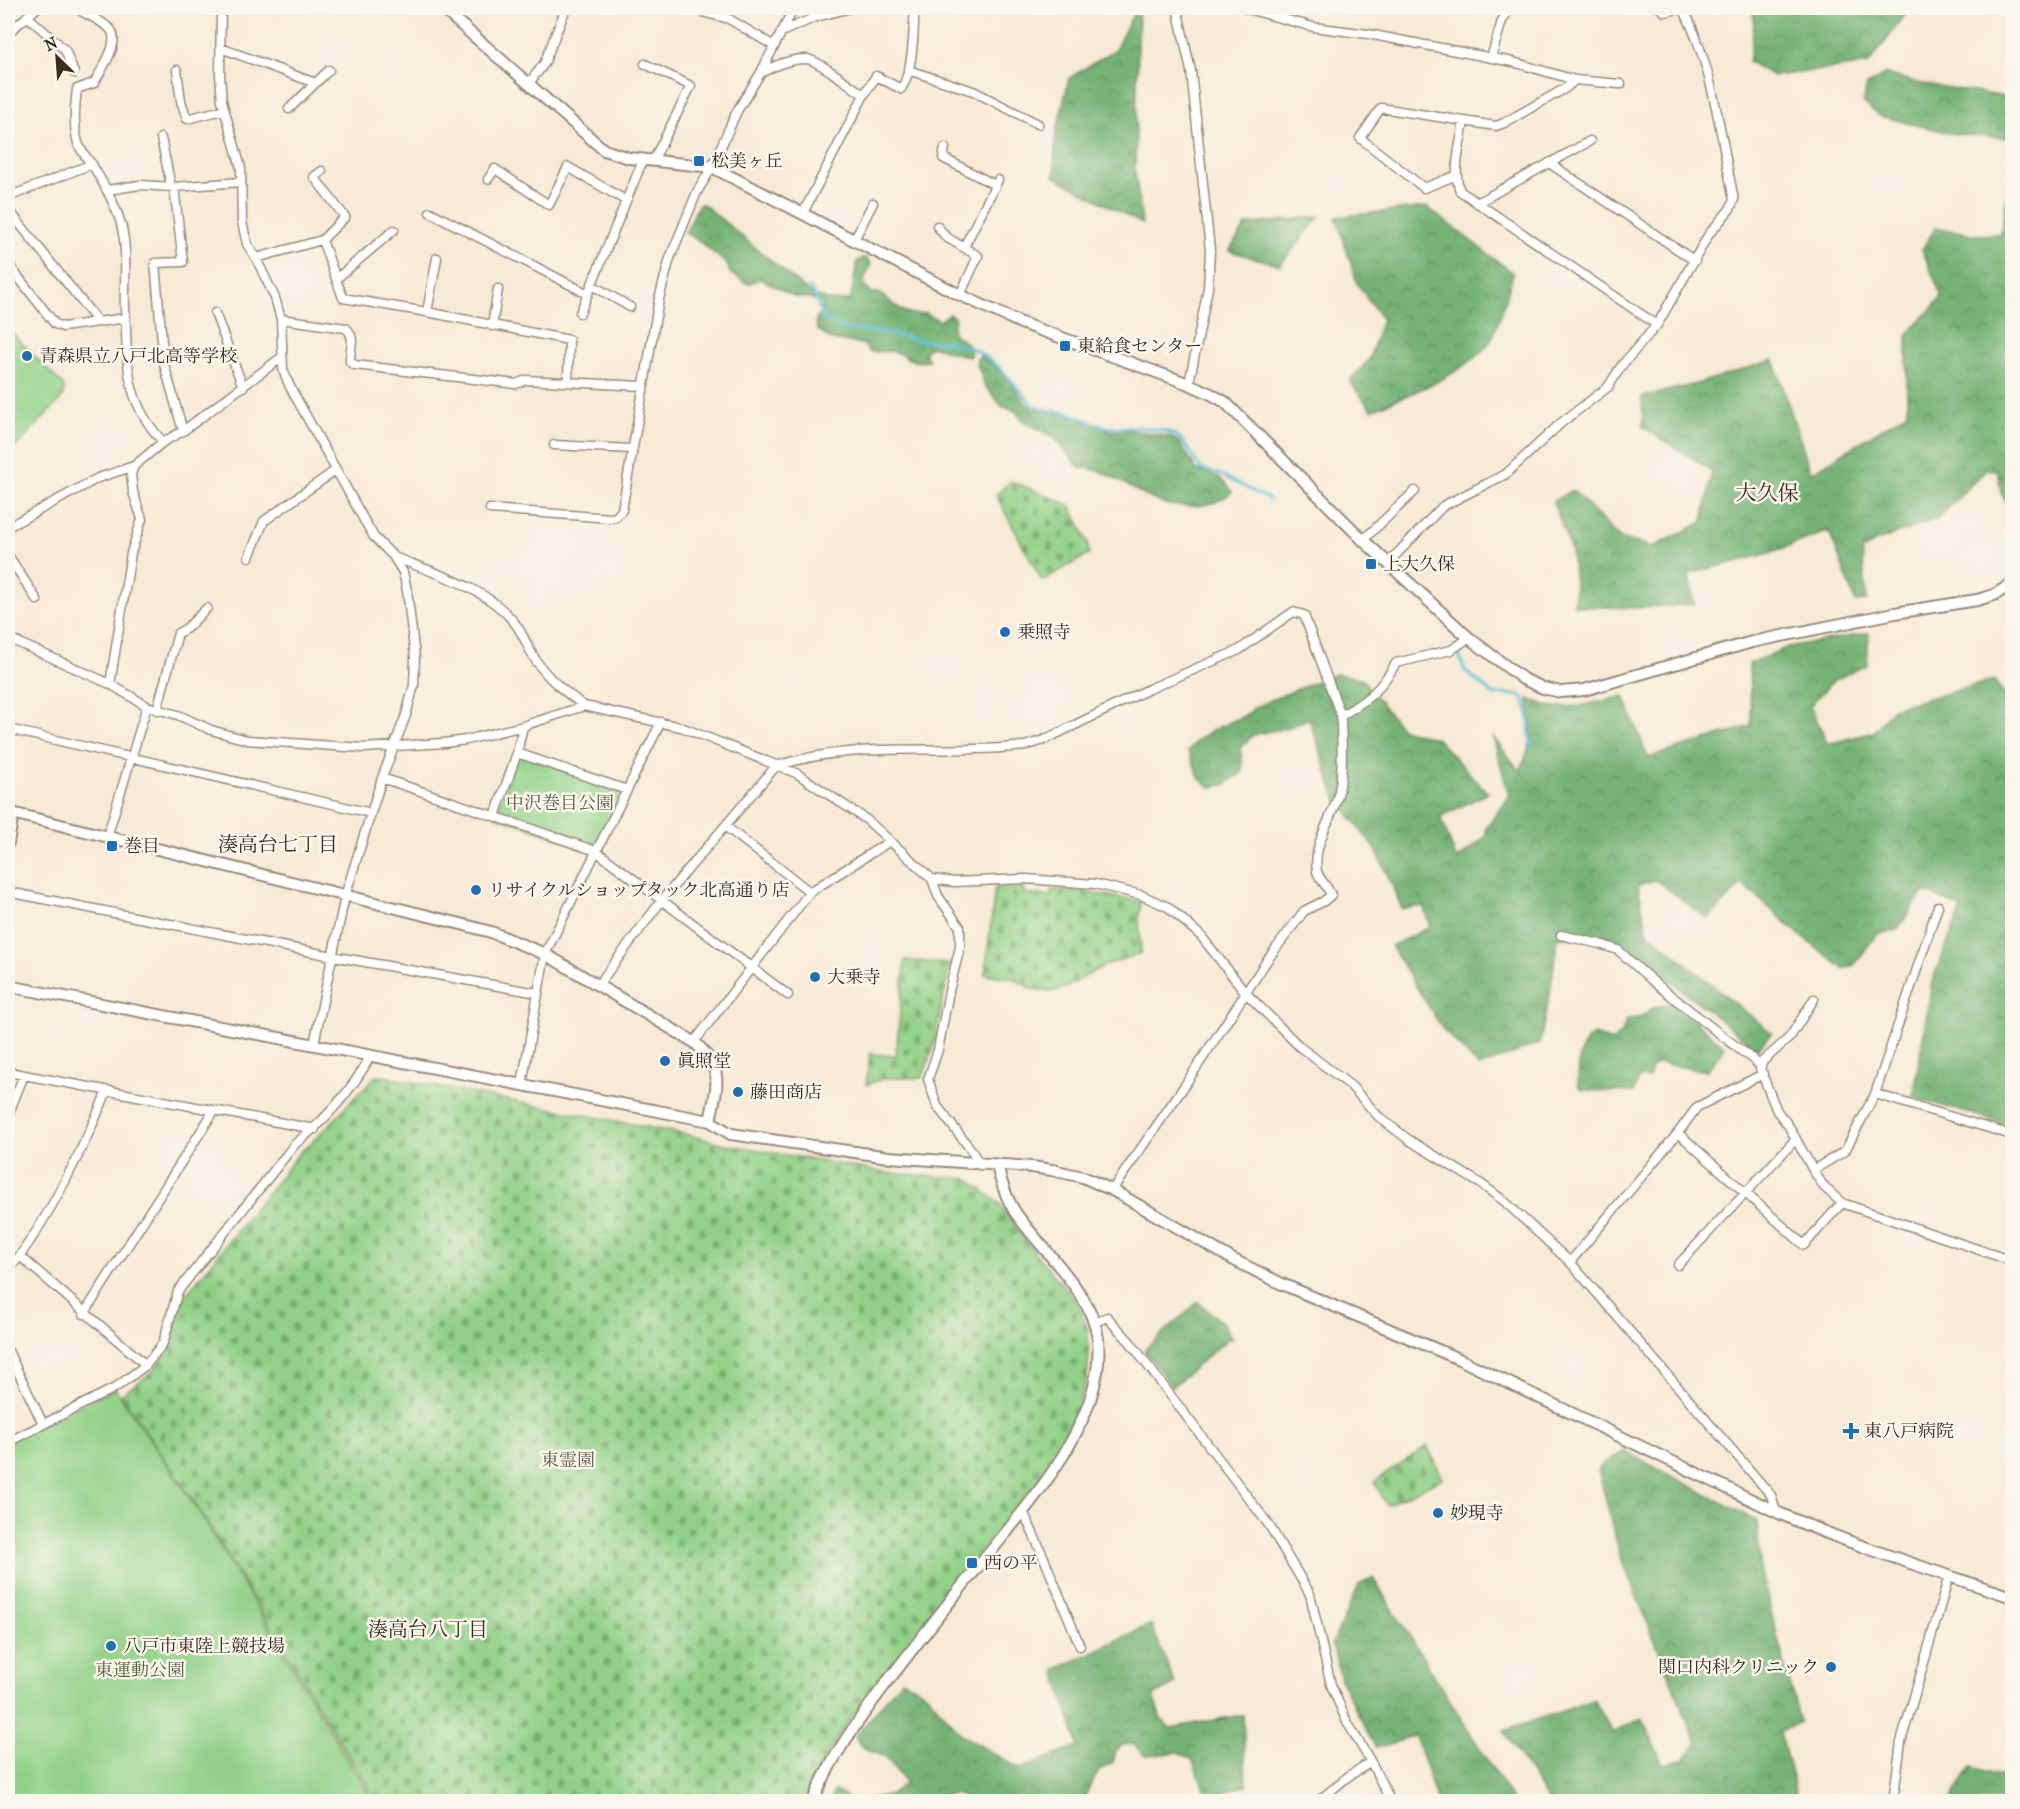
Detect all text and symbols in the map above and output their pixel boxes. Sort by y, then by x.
north arrow [27,27,87,87]
text: N [41,32,61,55]
place label: 松美ヶ丘 [711,151,783,172]
marker: 松美ヶ丘 [692,154,706,168]
place label: 東給食センター [1077,336,1202,357]
marker: 東給食センター [1058,339,1072,353]
place label: 青森県立八戸北高等学校 [39,346,237,367]
marker: 青森県立八戸北高等学校 [20,349,34,363]
district label: 大久保 [1736,481,1799,505]
place label: 上大久保 [1383,554,1455,575]
marker: 上大久保 [1364,557,1378,571]
place label: 乗照寺 [1017,622,1071,643]
marker: 乗照寺 [998,625,1012,639]
park label: 中沢巻目公園 [506,793,614,814]
district label: 湊高台七丁目 [218,833,338,856]
place label: 巻目 [124,836,160,857]
marker: 巻目 [105,839,119,853]
place label: リサイクルショップタック北高通り店 [488,880,789,901]
marker: リサイクルショップタック北高通り店 [469,883,483,897]
place label: 大乗寺 [827,967,881,988]
marker: 大乗寺 [808,970,822,984]
place label: 眞照堂 [677,1051,731,1072]
marker: 眞照堂 [658,1054,672,1068]
place label: 藤田商店 [750,1082,822,1103]
marker: 藤田商店 [731,1085,745,1099]
place label: 東八戸病院 [1864,1421,1954,1442]
marker: 東八戸病院 [1842,1422,1860,1440]
park label: 東霊園 [541,1450,595,1471]
place label: 妙現寺 [1450,1503,1504,1524]
marker: 妙現寺 [1431,1506,1445,1520]
place label: 西の平 [984,1553,1038,1574]
marker: 西の平 [965,1556,979,1570]
district label: 湊高台八丁目 [368,1618,488,1641]
place label: 八戸市東陸上競技場 [123,1636,285,1657]
marker: 八戸市東陸上競技場 [104,1639,118,1653]
place label: 関口内科クリニック [1658,1657,1819,1678]
park label: 東運動公園 [95,1660,185,1681]
marker: 関口内科クリニック [1824,1660,1838,1674]

